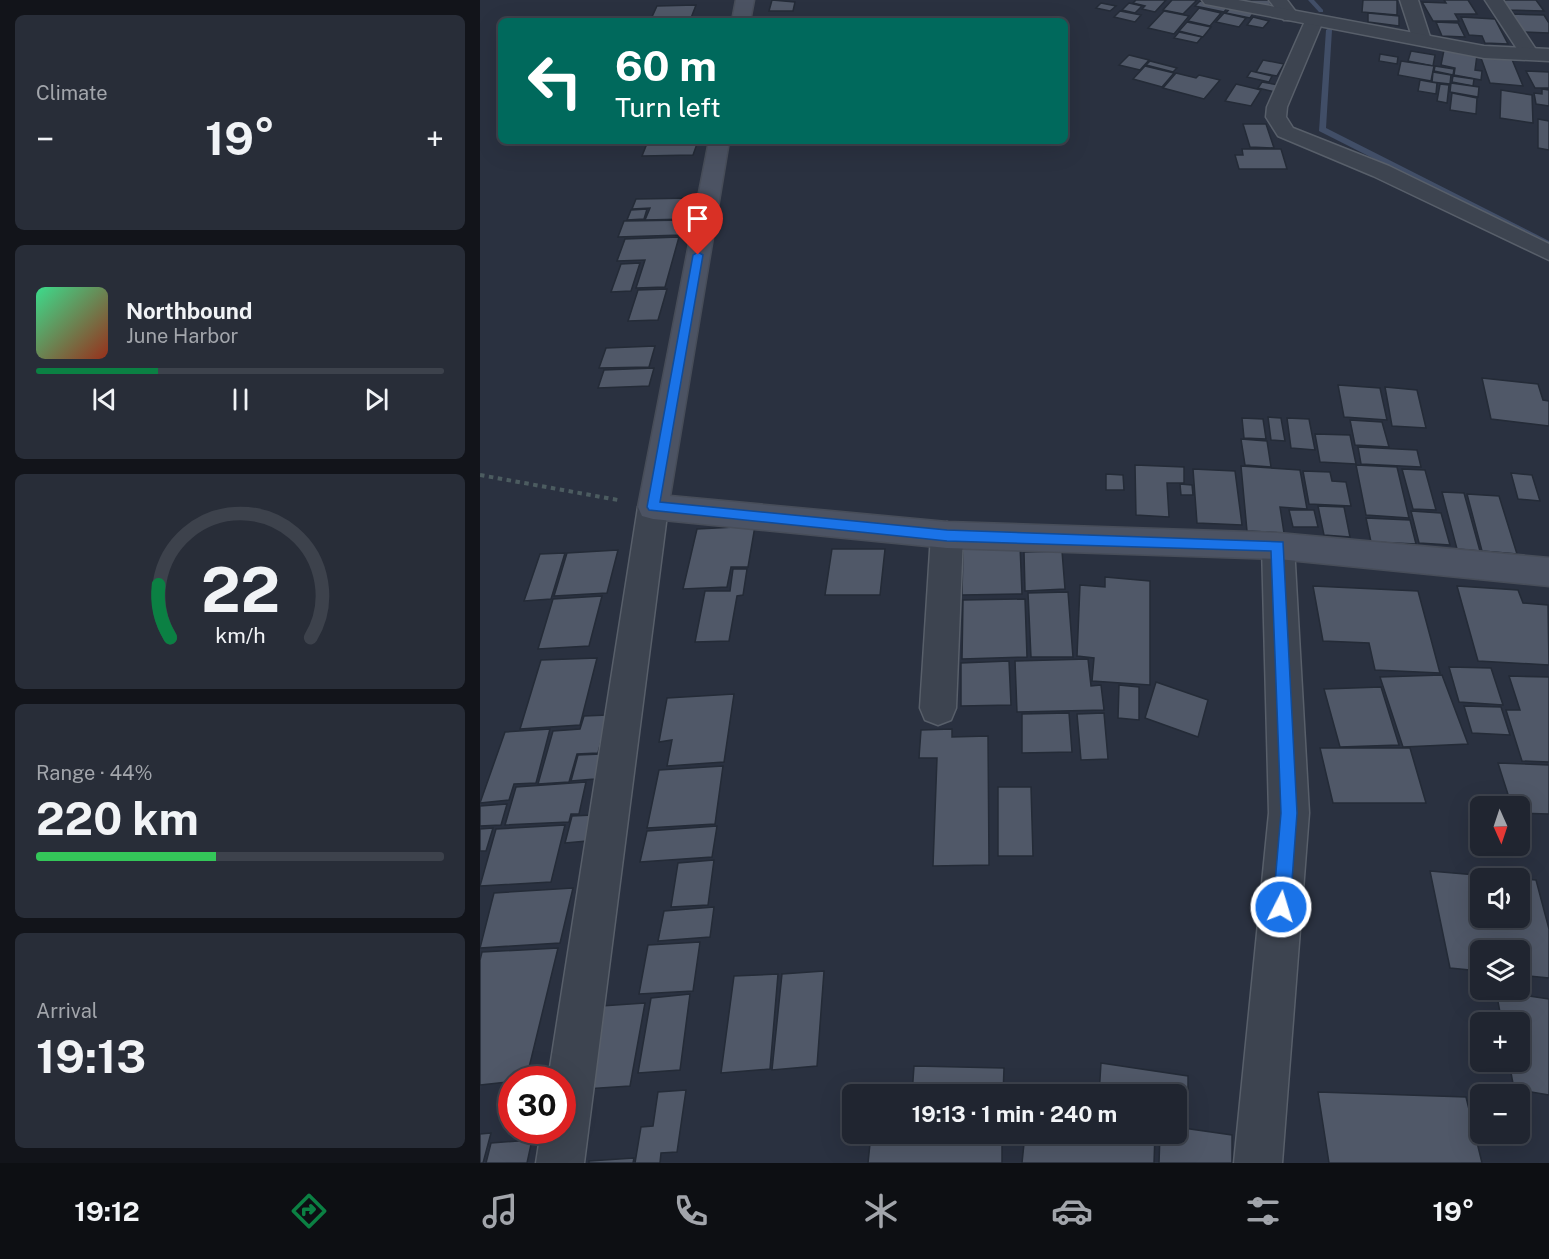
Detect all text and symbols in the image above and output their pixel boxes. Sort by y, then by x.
text: 60 m [615,41,717,90]
icon: left [516,42,594,120]
text: Climate [36,81,108,105]
text: Turn left [615,91,721,123]
text: 19° [205,112,275,165]
text: − [36,120,54,158]
text: + [426,120,444,158]
pin [672,193,723,255]
icon: arrive [681,202,714,235]
text: Northbound [126,298,252,324]
text: June Harbor [126,324,238,348]
icon: previous [88,383,121,416]
icon: pause [224,383,257,416]
icon: next [360,383,393,416]
text: 22 [200,554,280,627]
text: km/h [215,624,265,649]
text: Range · 44% [36,761,153,785]
text: 220 km [36,792,199,845]
north arrow [1470,796,1530,856]
map controls [1470,796,1530,1144]
button: sound [1470,868,1530,928]
position arrow [1249,875,1313,939]
button: layers [1470,940,1530,1000]
text: Arrival [36,999,98,1023]
button: + [1470,1012,1530,1072]
text: 19:13 [36,1030,146,1083]
speed limit sign: 30 [498,1066,576,1144]
button: − [1470,1084,1530,1144]
text: 19:13 · 1 min · 240 m [912,1101,1117,1127]
icon: directions [288,1190,330,1232]
icon: music [479,1190,521,1232]
icon: phone [670,1190,712,1232]
icon: climate [860,1190,902,1232]
icon: car [1051,1190,1093,1232]
icon: filters [1242,1190,1284,1232]
text: 19:12 [74,1195,140,1227]
text: 19° [1432,1195,1475,1227]

